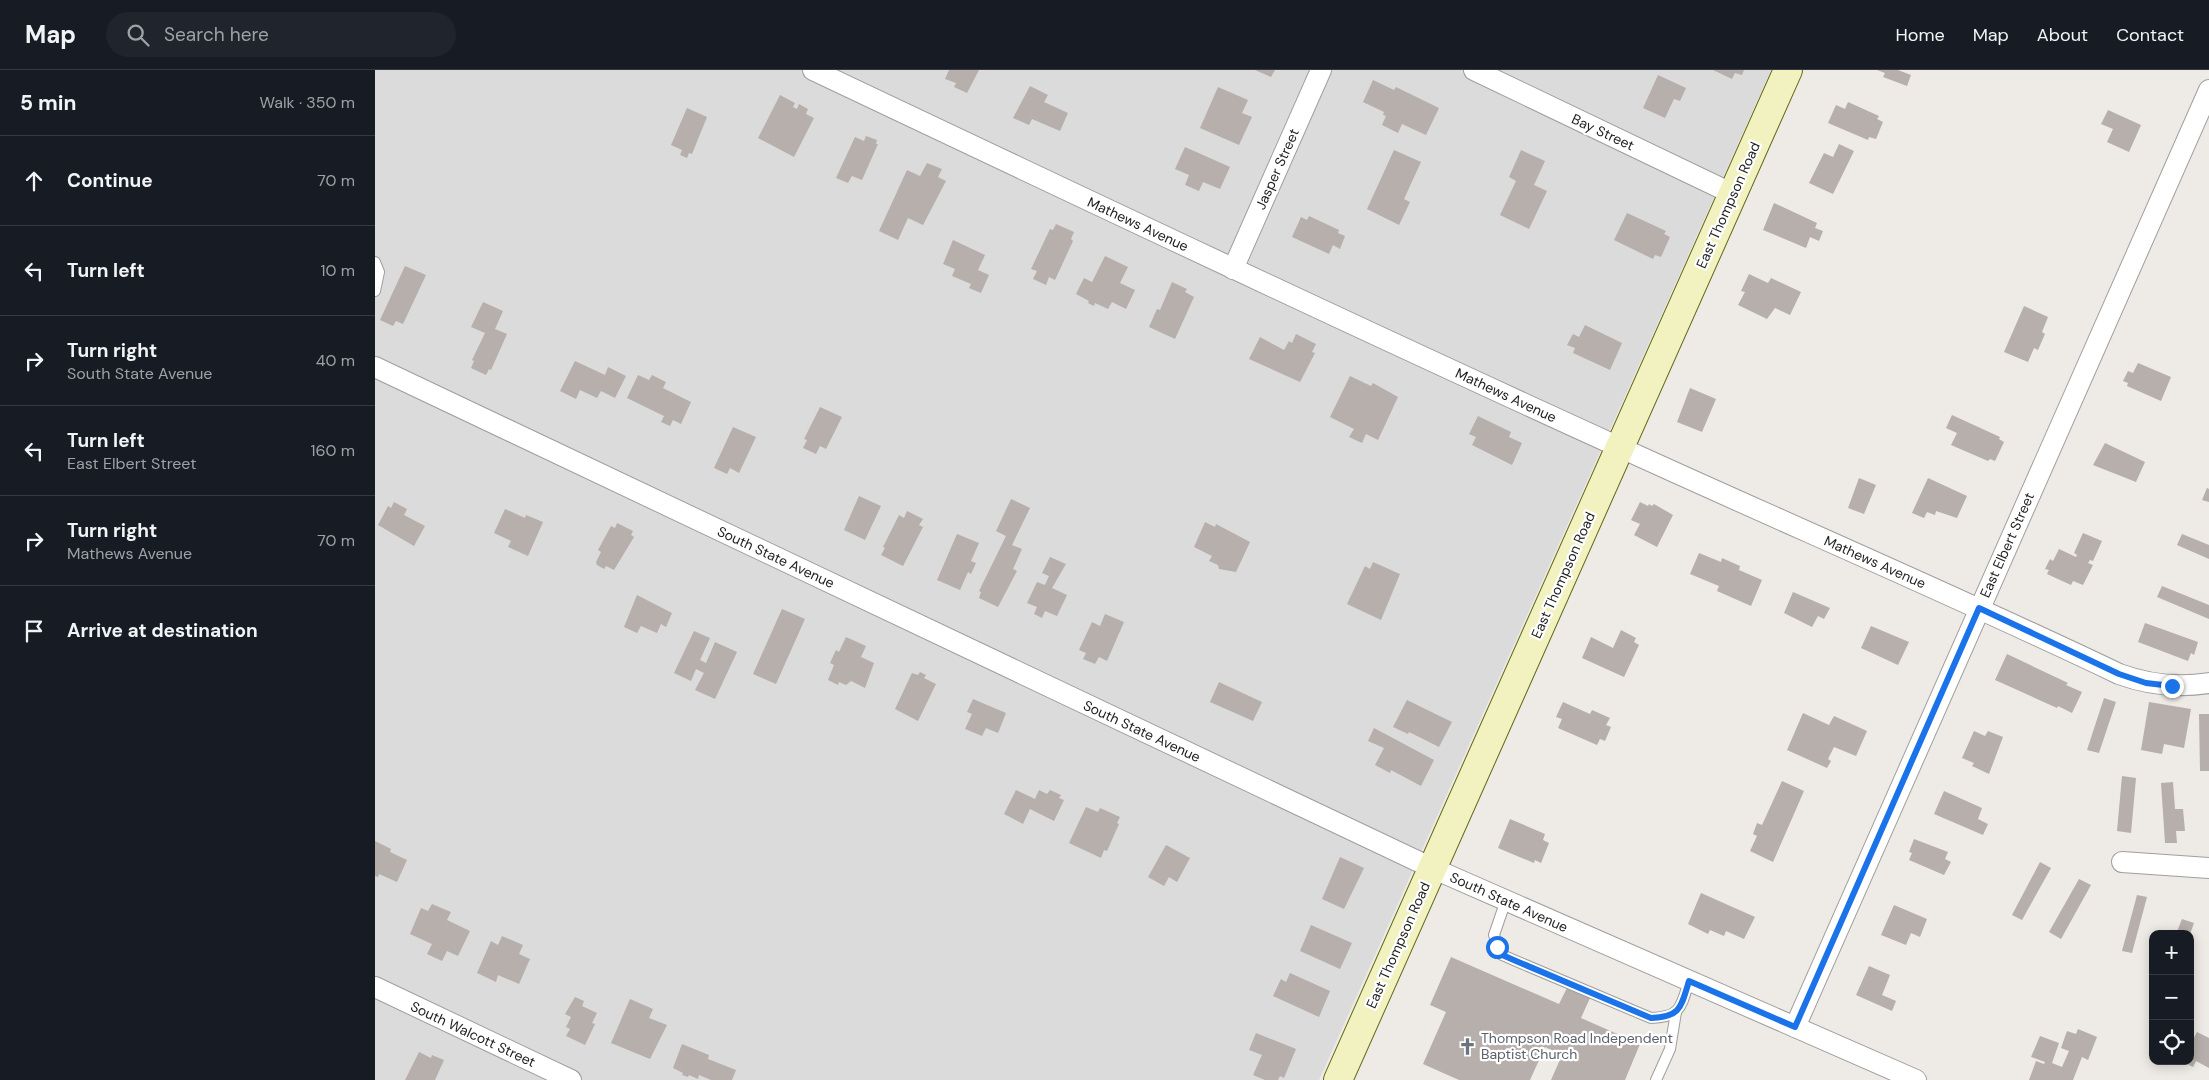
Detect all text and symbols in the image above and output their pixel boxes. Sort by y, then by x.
search box [106,12,456,57]
text: Map [25,19,76,50]
icon: search [124,21,152,49]
text: Search here [164,22,269,47]
text: Home [1895,23,1945,47]
text: Map [1973,23,2009,47]
text: About [2037,23,2088,47]
text: Contact [2116,23,2184,47]
text: 5 min [20,89,76,117]
text: Walk · 350 m [260,92,355,113]
street label: Bay Street [1569,110,1637,154]
street label: Jasper Street [1251,126,1303,212]
street label: East Thompson Road [1692,139,1764,271]
icon: ahead [20,167,48,195]
text: Continue [67,168,153,193]
text: 70 m [317,170,355,191]
street label: Mathews Avenue [1085,193,1191,255]
icon: left [20,257,48,285]
text: Turn left [67,258,145,283]
text: 10 m [321,260,355,281]
text: Turn right [67,338,157,363]
icon: right [20,347,48,375]
text: 40 m [316,350,355,371]
text: South State Avenue [67,363,212,384]
street label: Mathews Avenue [1453,364,1559,426]
text: Turn left [67,428,145,453]
icon: left [20,437,48,465]
text: 160 m [311,440,355,461]
text: East Elbert Street [67,453,196,474]
street label: East Elbert Street [1976,490,2038,600]
street label: East Thompson Road [1527,509,1599,641]
text: Turn right [67,518,157,543]
street label: South State Avenue [715,522,838,592]
icon: right [20,527,48,555]
text: 70 m [317,530,355,551]
street label: Mathews Avenue [1821,532,1929,592]
text: Mathews Avenue [67,543,192,564]
icon: arrive [20,617,48,645]
text: Arrive at destination [67,618,258,643]
route end [2161,675,2184,698]
street label: South State Avenue [1081,696,1204,766]
street label: South State Avenue [1447,868,1571,936]
street label: East Thompson Road [1362,879,1434,1011]
map controls [2149,930,2194,1065]
button: + [2149,930,2194,975]
route start [1486,936,1509,959]
button: − [2149,975,2194,1020]
street label: South Walcott Street [408,997,538,1071]
button: locate [2149,1020,2194,1065]
place label: Thompson Road Independent Baptist Church [1481,1029,1673,1063]
church icon: Thompson Road Independent Baptist Church [1457,1036,1477,1056]

